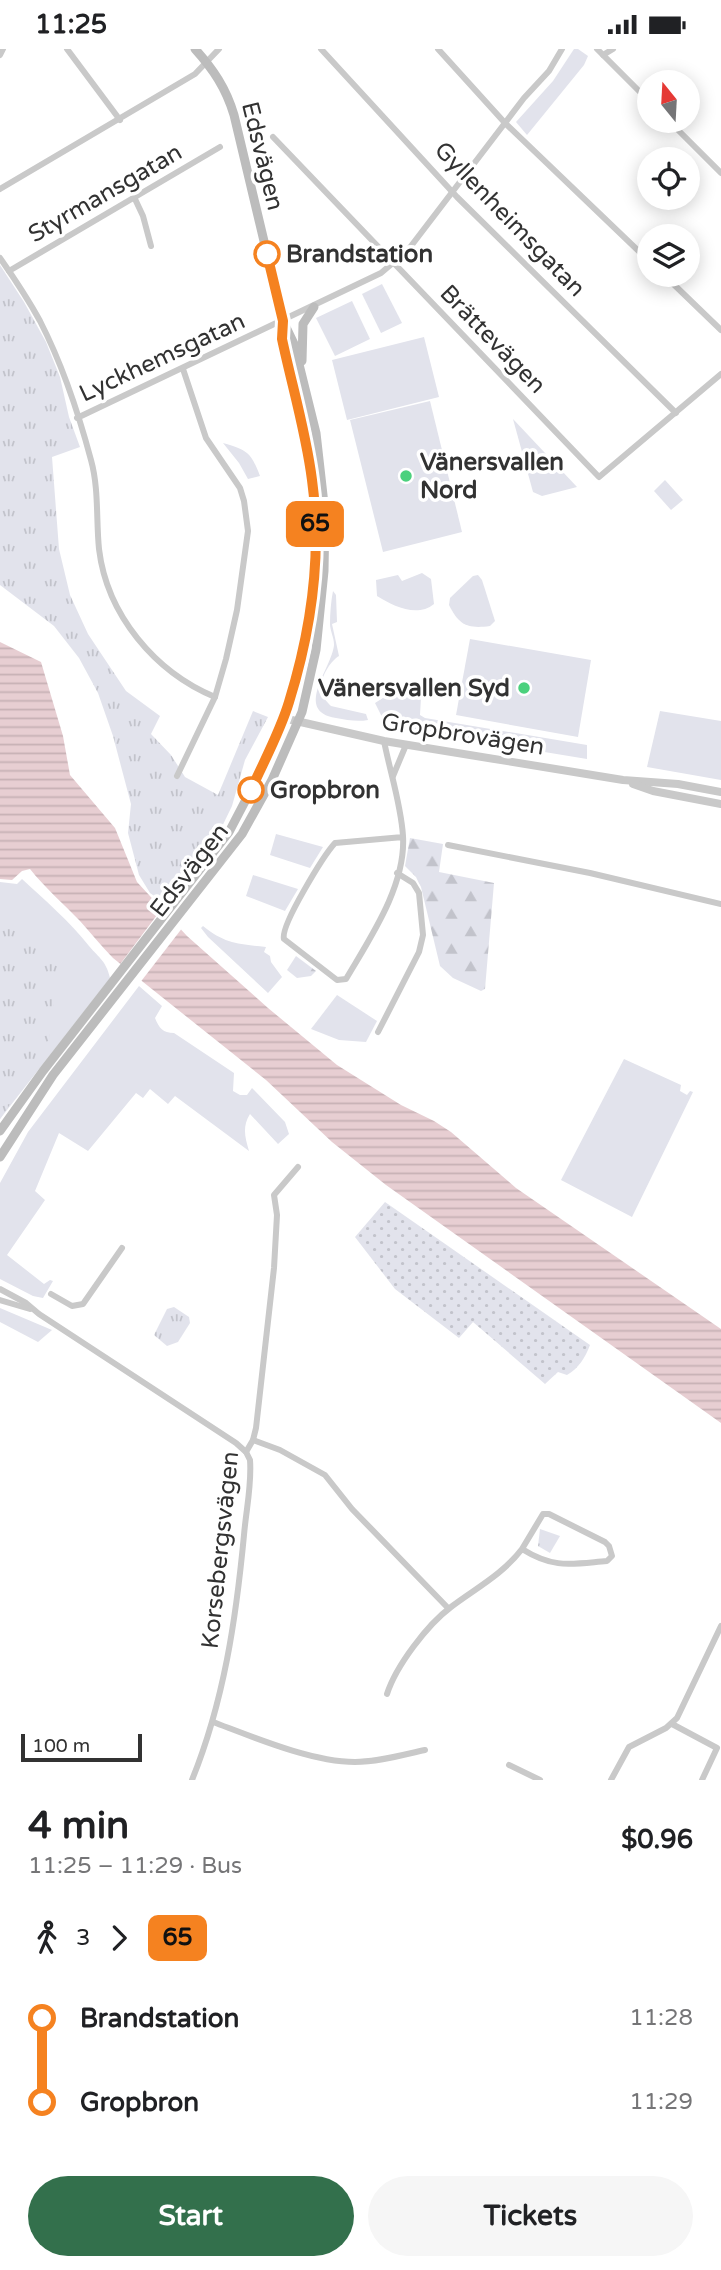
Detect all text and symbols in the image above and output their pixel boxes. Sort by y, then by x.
text: 11:25 [35,9,107,40]
north arrow [637,70,700,133]
map controls [637,70,700,287]
street label: Edsvägen [235,99,290,213]
street label: Gyllenheimsgatan [428,136,591,303]
street label: Styrmansgatan [23,138,187,249]
button: locate [637,147,700,210]
button: layers [637,224,700,287]
place label: Brandstation [286,240,433,269]
marker: Brandstation [254,241,280,267]
street label: Brättevägen [434,279,552,400]
street label: Lyckhemsgatan [75,306,250,409]
place label: Vänersvallen Nord [420,448,564,505]
marker: Vänersvallen Nord [398,468,414,484]
line badge: 65 [284,501,346,547]
text: 65 [300,509,330,538]
place label: Vänersvallen Syd [318,674,510,703]
marker: Vänersvallen Syd [516,680,532,696]
street label: Gropbrovägen [379,707,546,762]
place label: Gropbron [270,776,380,805]
marker: Gropbron [238,777,264,803]
street label: Edsvägen [144,818,235,923]
street label: Korsebergsvägen [196,1450,245,1650]
scale bar [21,1731,142,1763]
text: 100 m [32,1735,90,1757]
text: 4 min [28,1803,129,1849]
text: $0.96 [621,1824,693,1855]
text: 11:25 – 11:29 · Bus [28,1852,242,1880]
icon: walk [28,1919,66,1957]
icon: forward [100,1919,138,1957]
text: 65 [162,1923,193,1952]
text: 3 [76,1924,90,1952]
text: Brandstation [80,2003,239,2034]
text: 11:28 [629,2004,693,2032]
text: Gropbron [80,2087,199,2118]
text: 11:29 [629,2088,693,2116]
button: Start [28,2176,354,2256]
button: Tickets [368,2176,693,2256]

